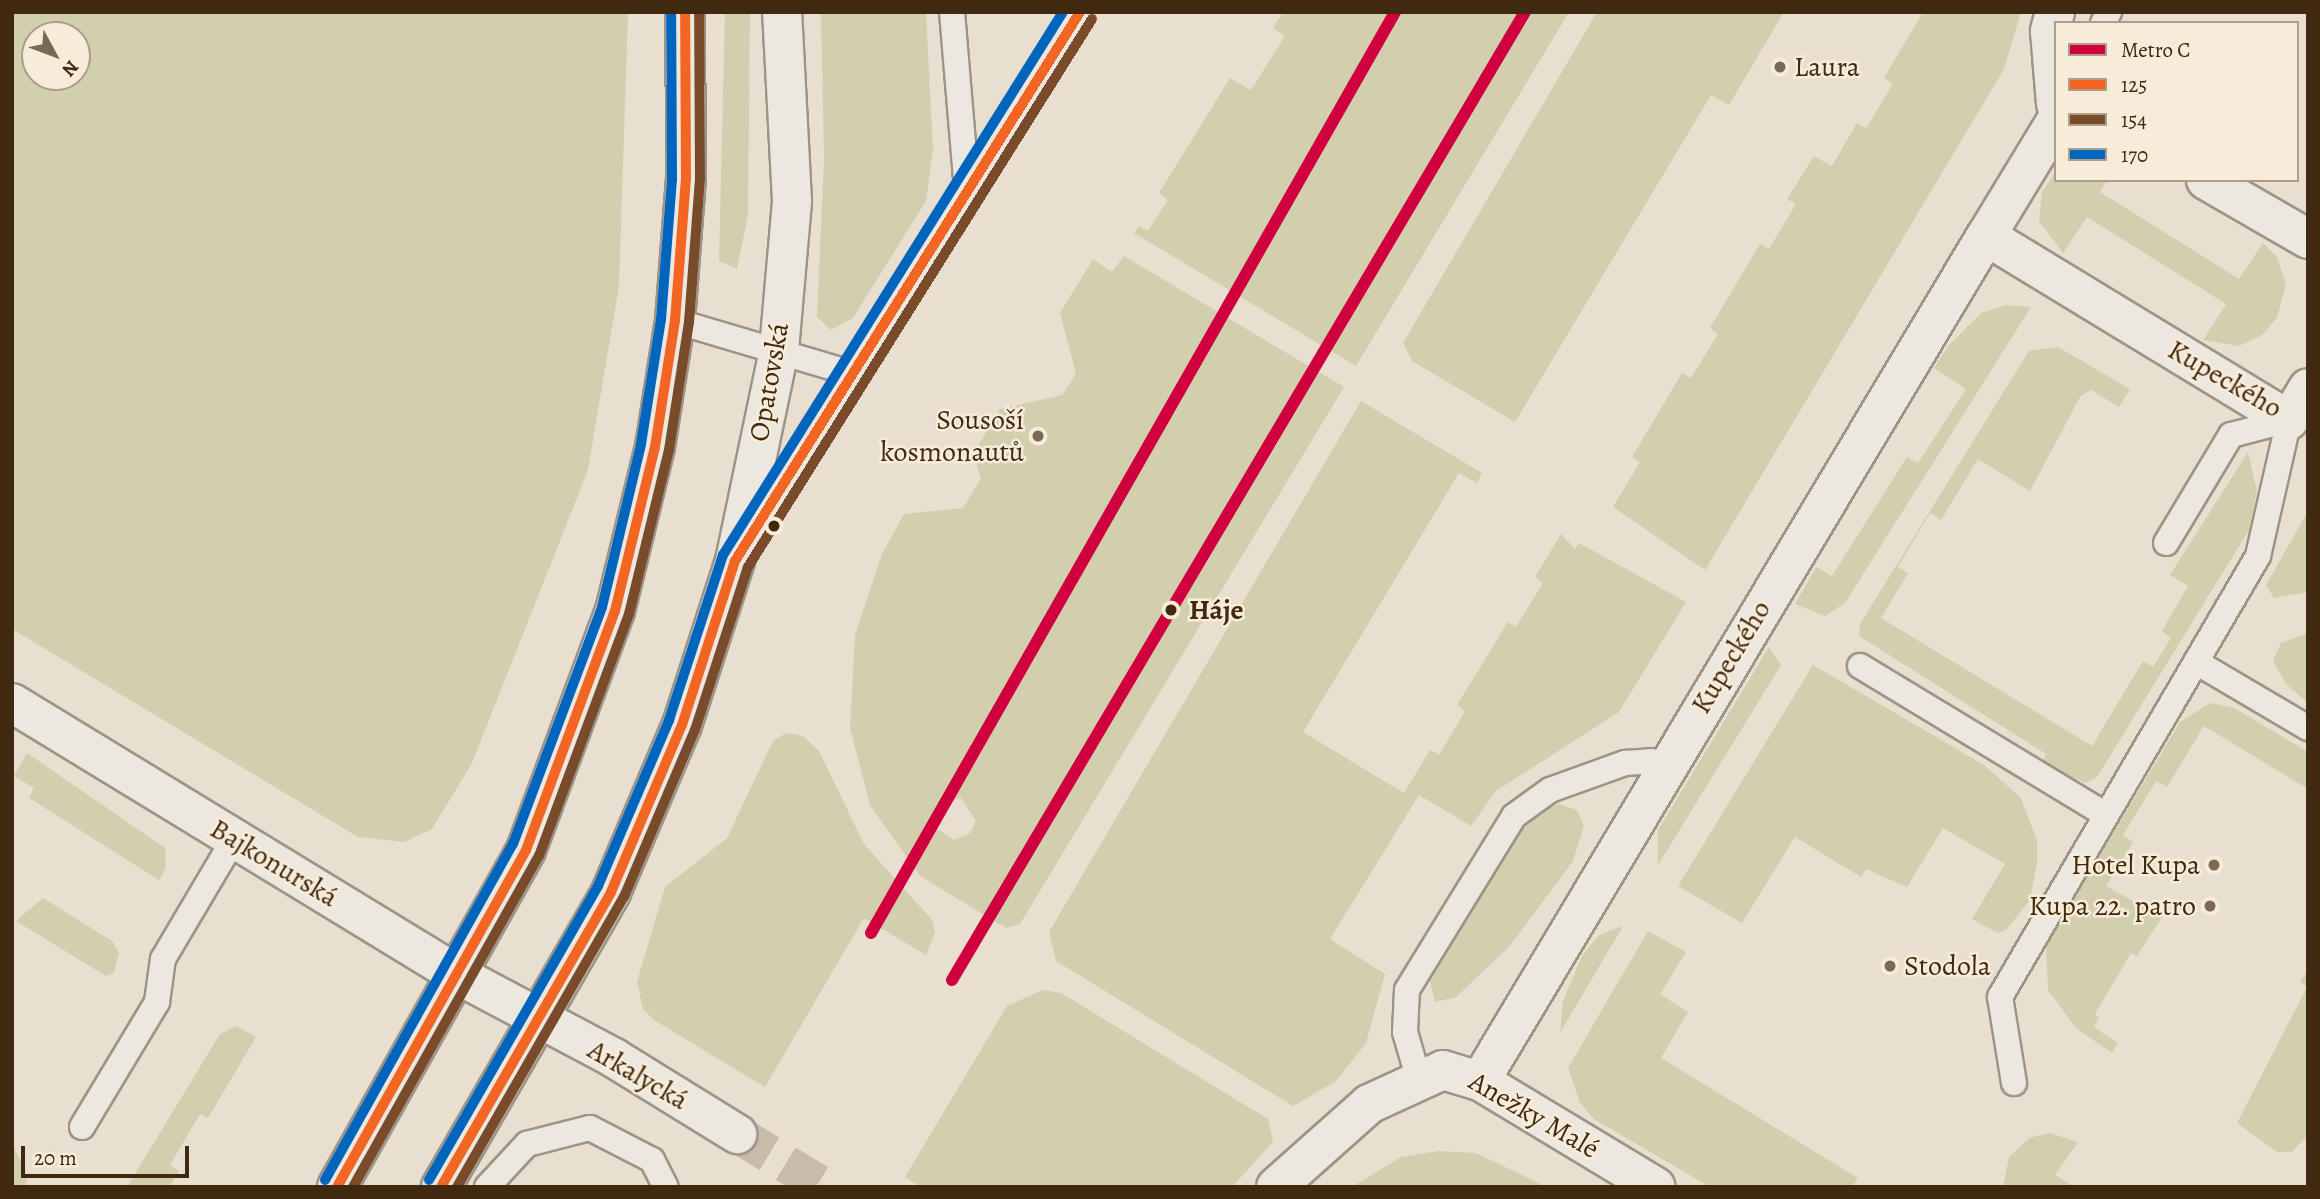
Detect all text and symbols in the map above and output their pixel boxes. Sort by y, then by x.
north arrow [21,21,91,91]
legend [2054,21,2299,182]
text: Metro C [2121,36,2190,64]
place label: Laura [1794,50,1860,84]
text: N [56,55,85,82]
marker: Laura [1772,59,1788,75]
text: 125 [2121,71,2147,99]
text: 154 [2121,106,2147,134]
text: 170 [2121,141,2148,169]
street label: Opatovská [742,320,796,444]
street label: Kupeckého [2162,333,2288,425]
place label: Sousoší kosmonautů [880,403,1024,469]
marker: Sousoší kosmonautů [1030,428,1046,444]
unlabelled marker [767,519,781,533]
place label: Háje [1189,593,1243,627]
street label: Kupeckého [1684,594,1778,720]
marker: Háje [1159,598,1183,622]
street label: Bajkonurská [204,812,344,914]
place label: Hotel Kupa [2071,848,2200,882]
marker: Hotel Kupa [2206,857,2222,873]
place label: Kupa 22. patro [2028,889,2196,923]
marker: Kupa 22. patro [2202,898,2218,914]
place label: Stodola [1904,949,1991,983]
marker: Stodola [1882,958,1898,974]
street label: Arkalycká [582,1033,694,1117]
street label: Anežky Malé [1463,1064,1605,1166]
scale bar [24,1132,192,1176]
text: 20 m [34,1144,77,1172]

